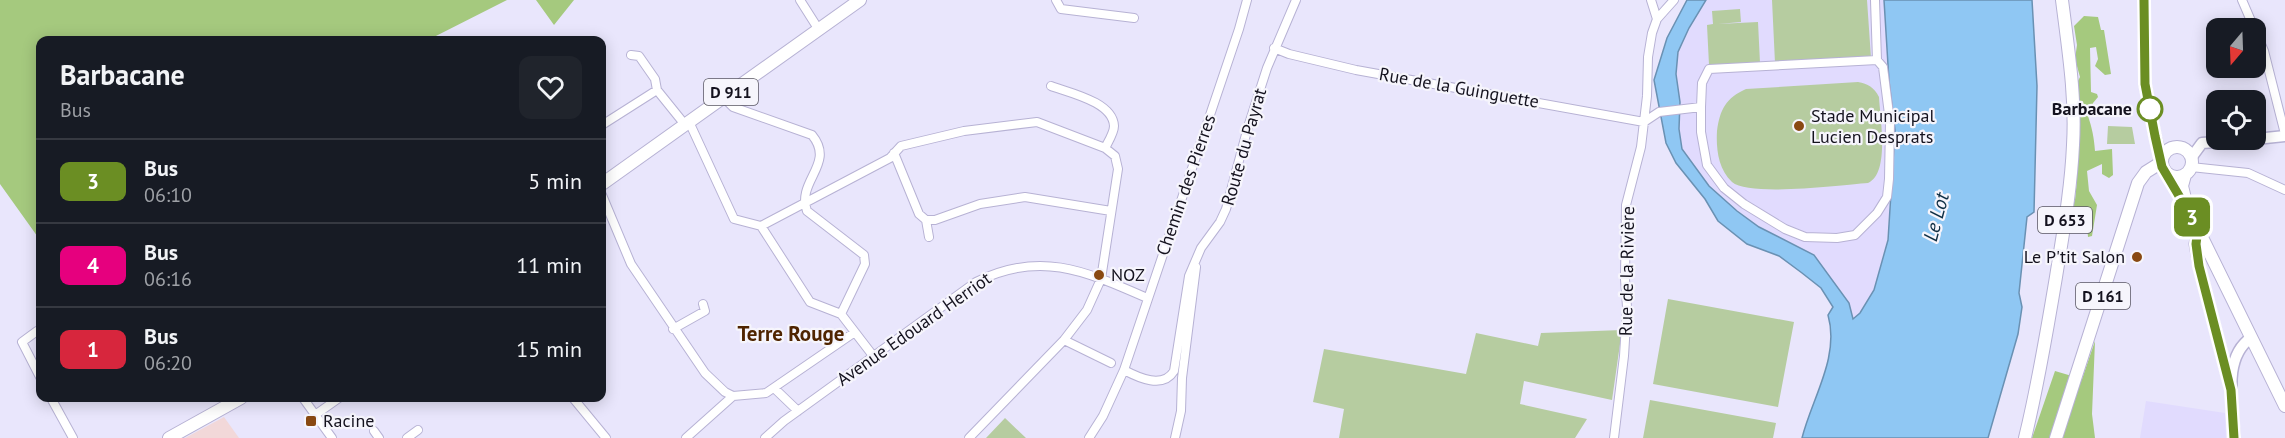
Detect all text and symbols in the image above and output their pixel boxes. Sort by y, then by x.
north arrow [2206,18,2266,78]
map controls [2206,18,2266,150]
text: Barbacane [60,56,185,93]
button: heart [519,56,582,119]
street label: Rue de la Guinguette [1377,62,1541,113]
road number: D 911 [704,79,758,105]
street label: Route du Payrat [1216,85,1271,208]
button: locate [2206,90,2266,150]
marker: Barbacane [2137,96,2163,122]
text: Bus [60,97,91,123]
place label: Barbacane [2052,97,2132,120]
place label: Stade Municipal Lucien Desprats [1811,104,1935,148]
street label: Chemin des Pierres [1151,111,1220,258]
marker: Stade Municipal Lucien Desprats [1792,119,1806,133]
text: Bus [144,154,178,182]
text: 5 min [528,167,582,195]
text: 3 [87,168,99,195]
text: 06:10 [144,182,192,208]
water label: Le Lot [1917,188,1955,244]
line badge: 3 [2172,198,2212,236]
text: 3 [2186,204,2198,231]
street label: Rue de la Rivière [1614,206,1639,336]
road number: D 653 [2038,207,2092,233]
text: Bus [144,238,178,266]
place label: Le P'tit Salon [2024,245,2125,268]
marker: Le P'tit Salon [2130,250,2144,264]
text: 11 min [516,251,582,279]
text: 4 [87,252,99,279]
place label: NOZ [1111,263,1145,286]
text: 06:16 [144,266,192,292]
street label: Avenue Edouard Herriot [832,267,995,391]
marker: NOZ [1092,268,1106,282]
road number: D 161 [2076,283,2130,309]
district label: Terre Rouge [738,320,844,347]
text: Bus [144,322,178,350]
text: 15 min [516,335,582,363]
text: 1 [87,336,99,363]
text: 06:20 [144,350,192,376]
place label: Racine [323,409,374,432]
marker: Racine [304,414,318,428]

